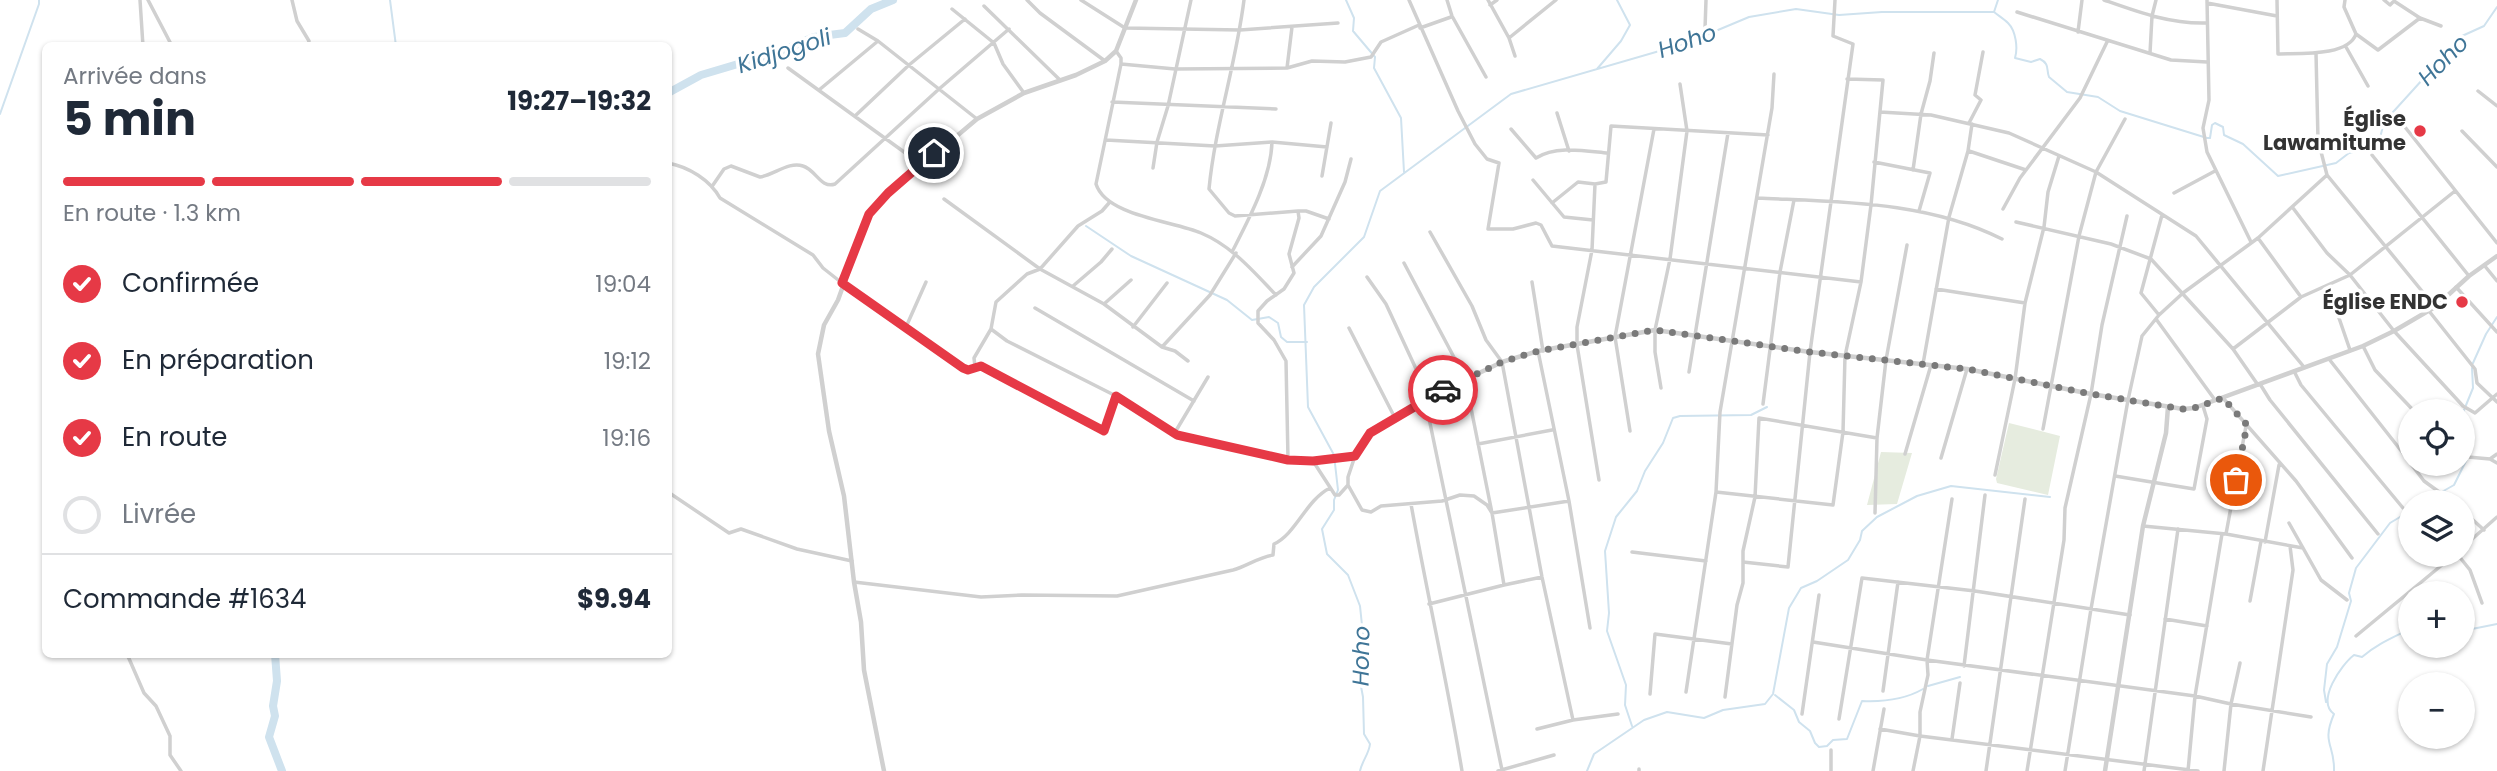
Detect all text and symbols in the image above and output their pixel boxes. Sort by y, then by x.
water label: Hoho [1653,16,1721,66]
water label: Kidjogoli [733,21,835,81]
water label: Hoho [2410,27,2476,93]
text: Arrivée dans [63,60,207,92]
text: 19:27–19:32 [507,83,651,119]
text: 5 min [63,87,196,151]
place label: Église Lawamitume [2263,104,2406,157]
pin [904,123,964,183]
marker: Église Lawamitume [2412,123,2428,139]
icon: home [915,134,953,172]
text: En route · 1.3 km [63,197,241,229]
icon: check [63,265,101,303]
text: Confirmée [122,265,259,301]
text: 19:04 [595,268,651,300]
place label: Église ENDC [2322,287,2448,316]
marker: Église ENDC [2454,294,2470,310]
icon: check [63,342,101,380]
text: En préparation [122,342,314,378]
text: 19:12 [604,345,651,377]
courier [1408,355,1478,425]
icon: car [1424,371,1462,409]
map controls [2398,399,2475,749]
button: locate [2398,399,2475,476]
icon: check [63,419,101,457]
text: En route [122,419,227,455]
text: 19:16 [602,422,651,454]
pin [2206,450,2266,510]
icon: bag [2217,461,2255,499]
button: layers [2398,490,2475,567]
text: Livrée [122,496,196,532]
text: Commande #1634 [63,581,306,617]
text: $9.94 [577,581,651,617]
button: + [2398,581,2475,658]
water label: Hoho [1344,626,1378,686]
button: − [2398,672,2475,749]

